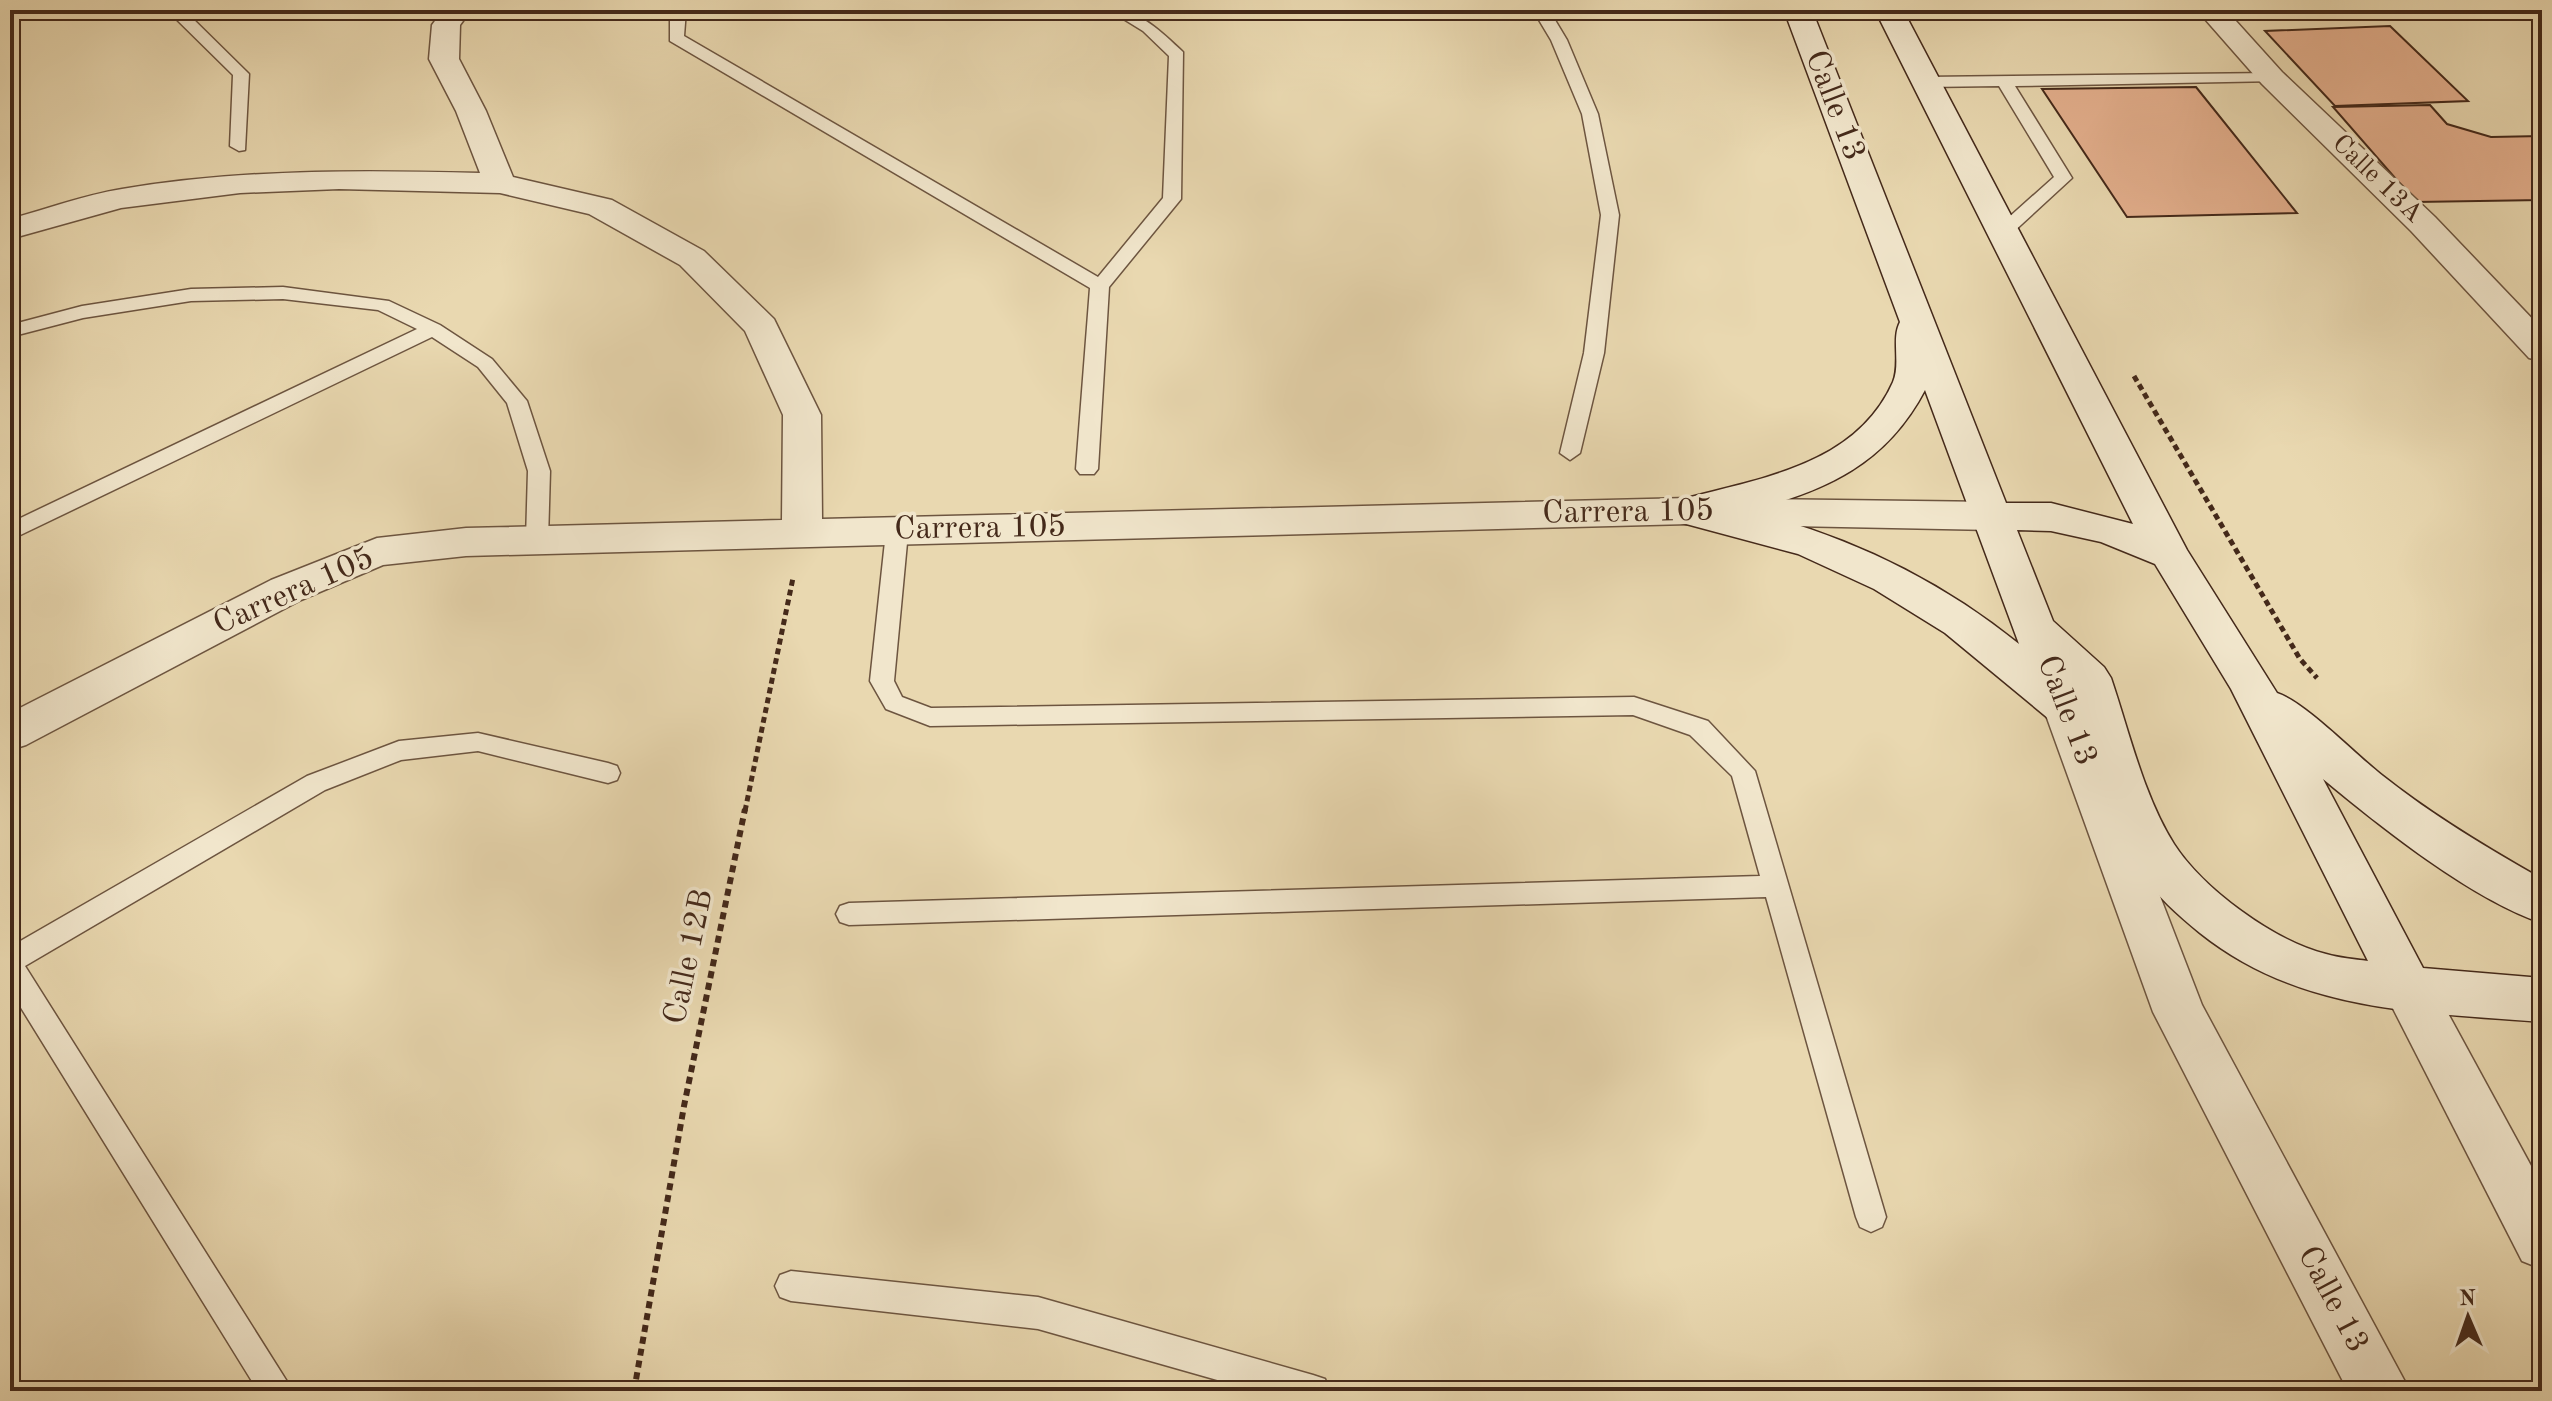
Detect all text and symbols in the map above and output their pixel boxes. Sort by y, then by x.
street label: Calle 13 [1798,46,1870,166]
street label: Calle 13A [2327,130,2427,228]
street label: Carrera 105 [1542,496,1714,530]
street label: Carrera 105 [894,512,1066,546]
street label: Carrera 105 [209,542,379,642]
street label: Calle 13 [2030,651,2102,771]
street label: Calle 12B [660,886,720,1028]
street label: Calle 13 [2291,1242,2373,1358]
north arrow [2428,1277,2508,1357]
text: N [2459,1288,2476,1310]

